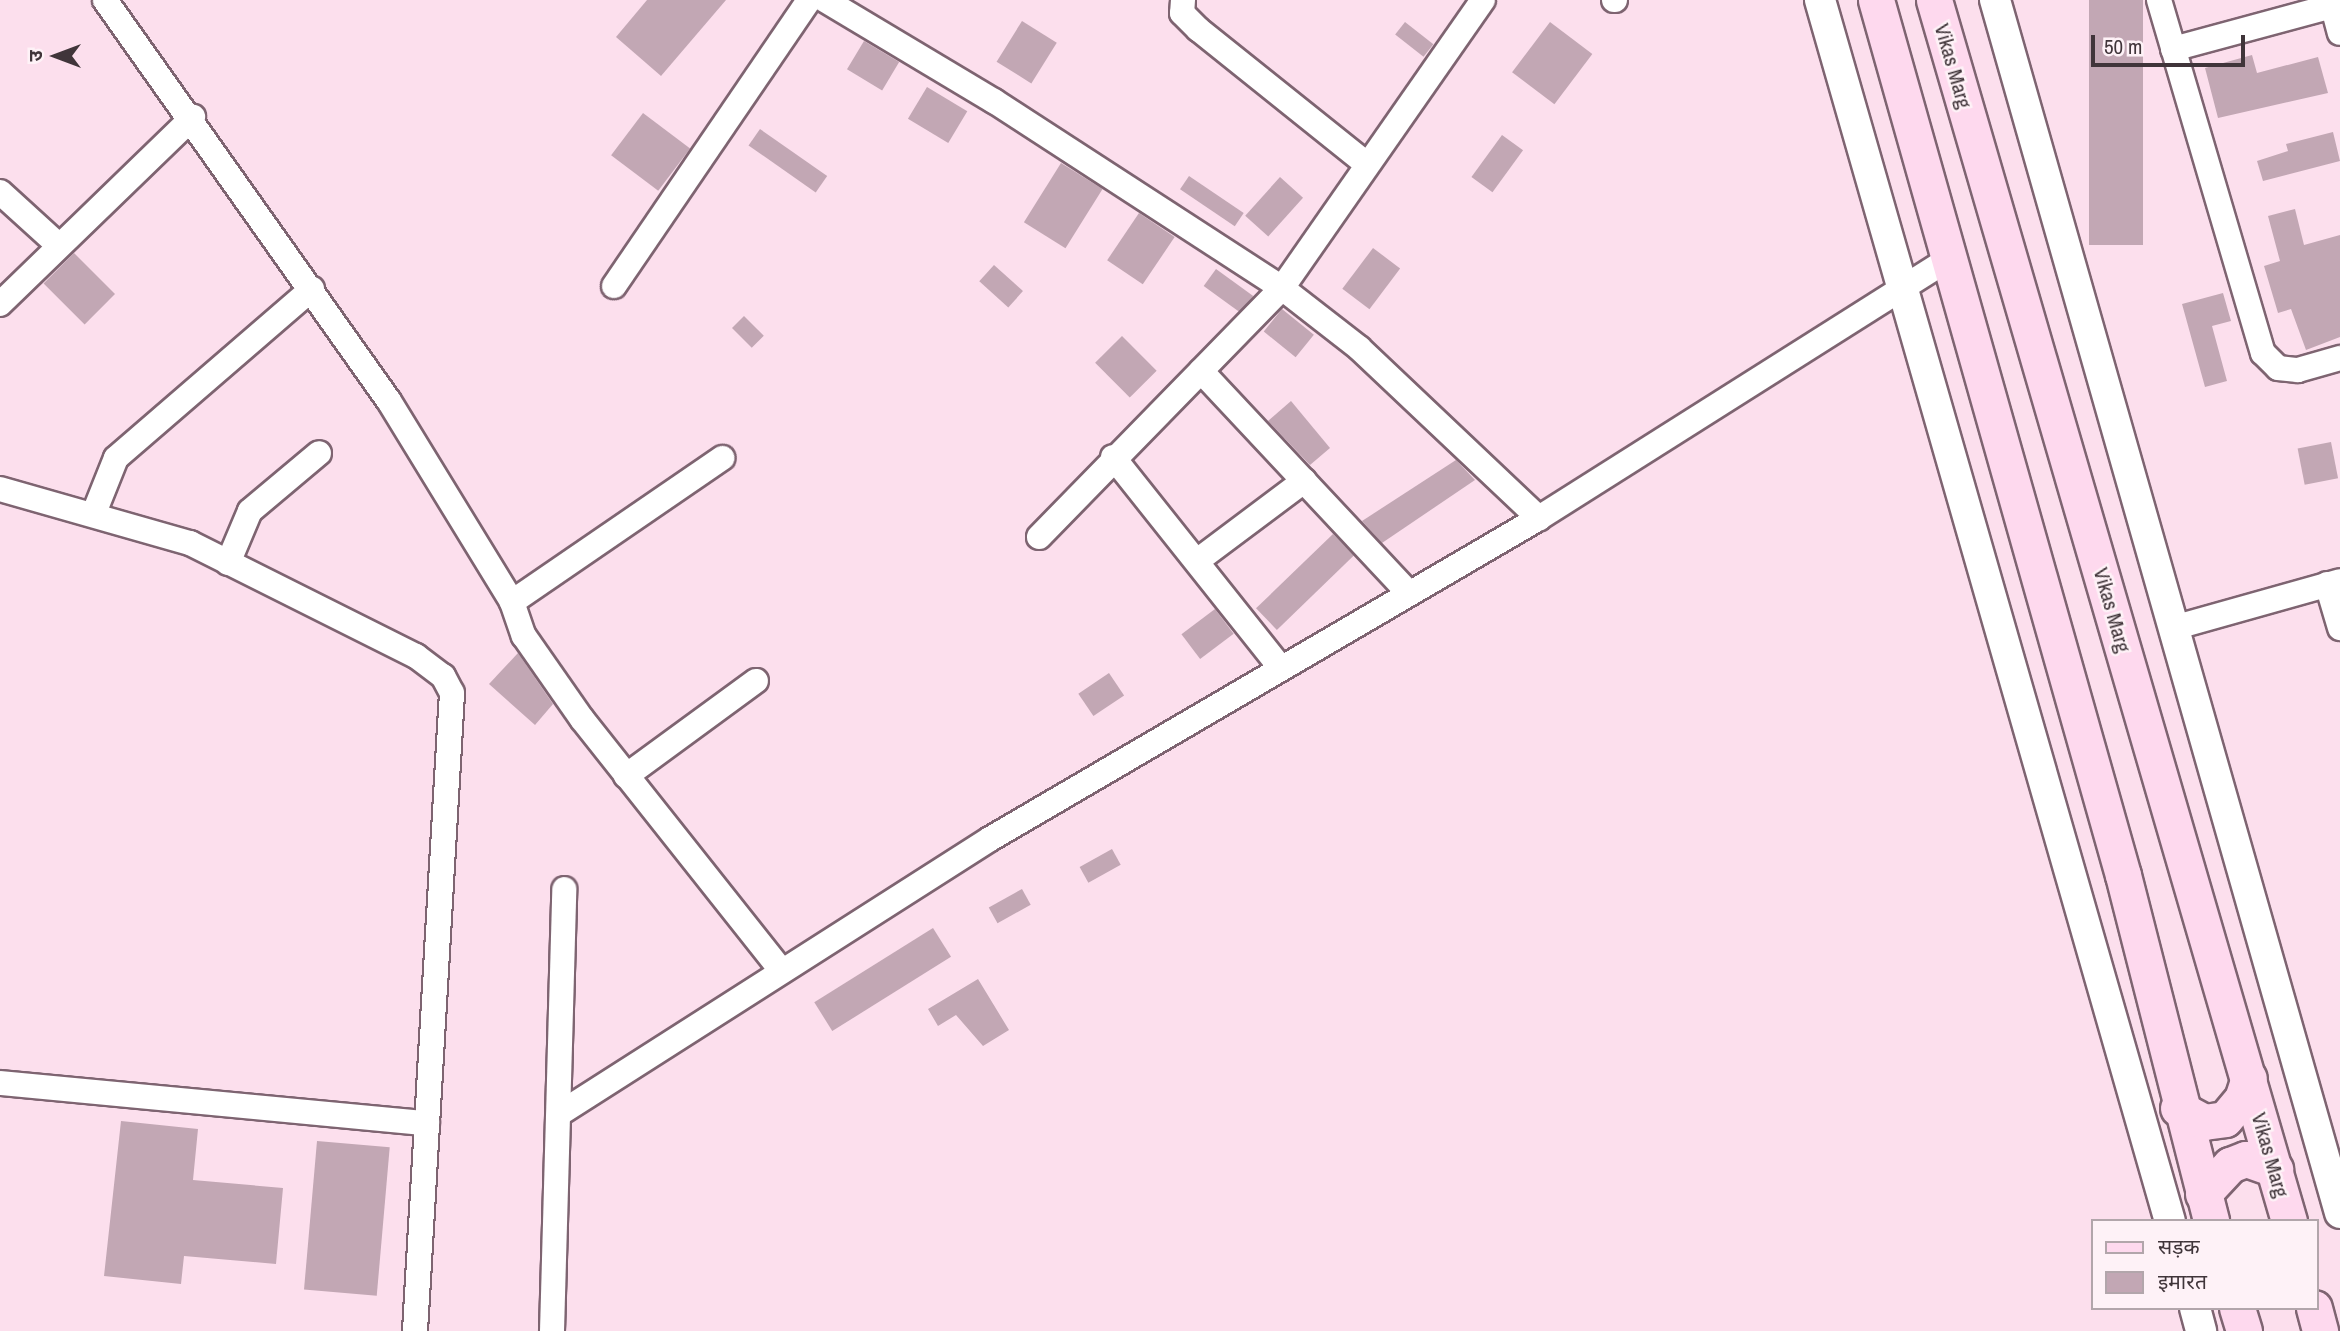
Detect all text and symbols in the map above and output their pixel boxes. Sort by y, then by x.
north arrow [21,21,91,91]
street label: Vikas Marg [1929,21,1977,111]
scale bar [2095,21,2249,65]
text: 50 m [2104,32,2142,61]
text: उ [22,50,48,62]
street label: Vikas Marg [2088,565,2136,655]
street label: Vikas Marg [2246,1110,2294,1200]
legend [2092,1219,2319,1310]
text: सड़क [2158,1232,2200,1261]
text: इमारत [2158,1267,2207,1296]

